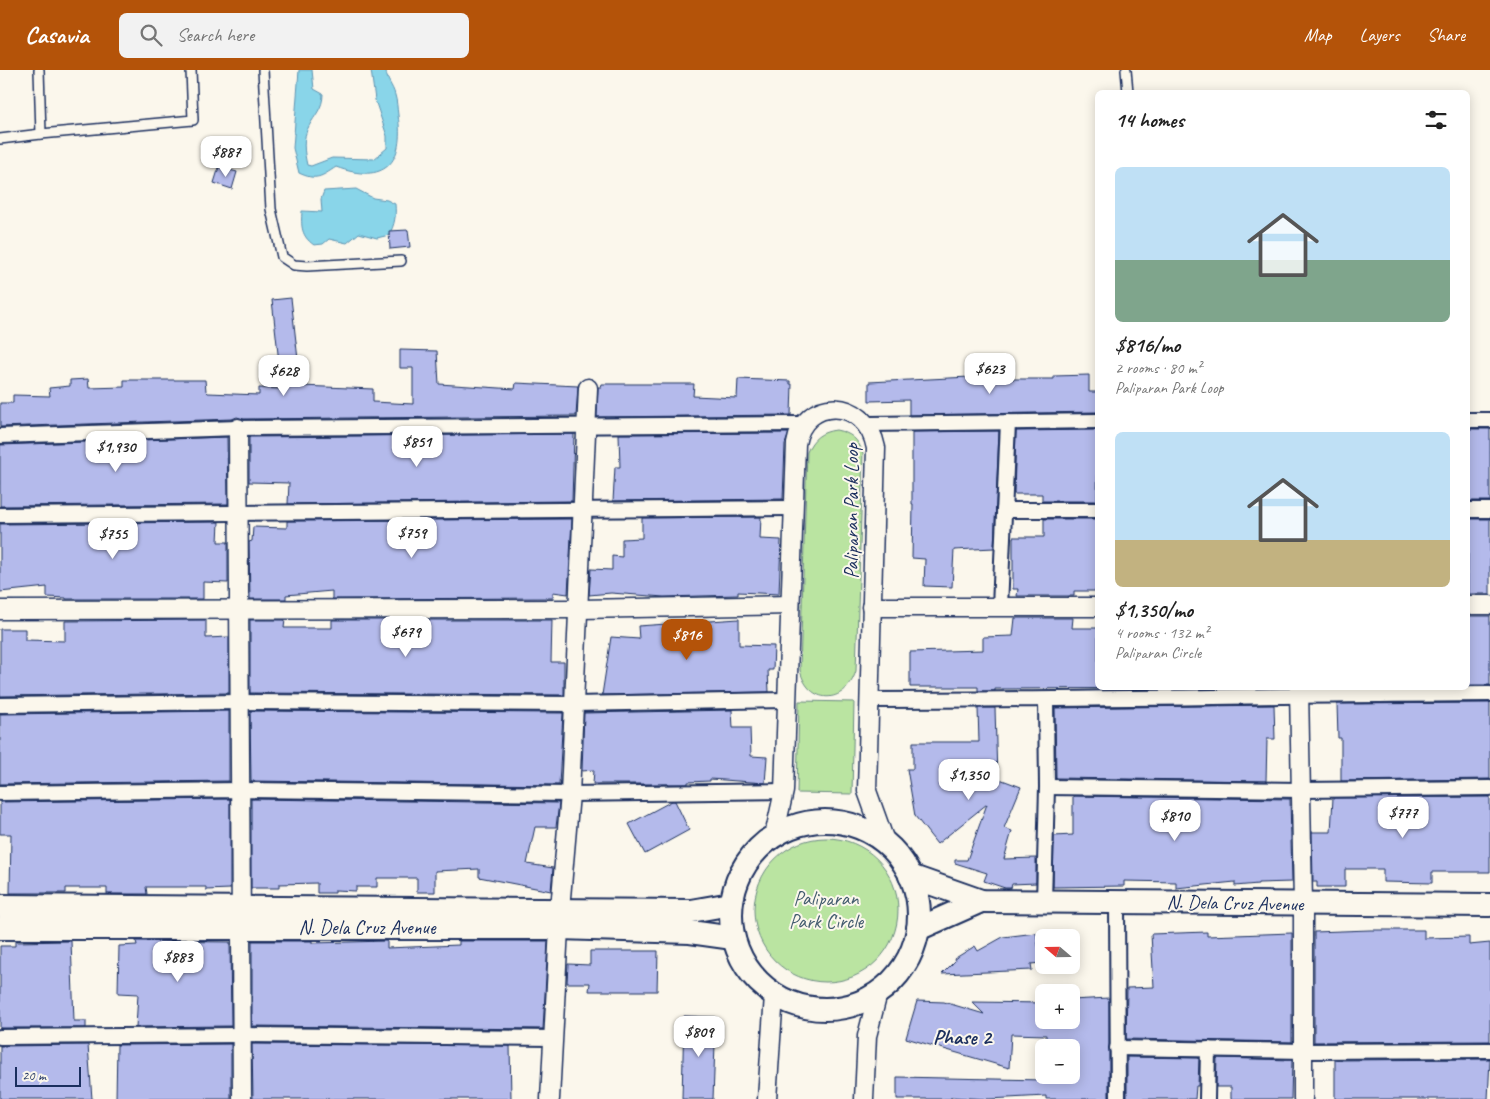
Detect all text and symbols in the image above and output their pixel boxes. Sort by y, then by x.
search box [119,13,469,58]
text: Casavia [25,20,89,50]
icon: search [137,21,165,49]
text: Search here [177,23,254,47]
text: Map [1304,24,1332,46]
text: Layers [1360,24,1399,46]
text: Share [1427,24,1465,46]
icon: filters [1422,106,1450,134]
text: 14 homes [1115,107,1184,133]
pin: $887 [196,136,256,178]
text: $887 [212,142,240,162]
icon: home [1238,200,1328,290]
text: $816/mo [1115,332,1180,358]
pin: $623 [960,352,1020,395]
pin: $628 [254,354,314,397]
text: 2 rooms · 80 m² [1115,358,1201,378]
text: $623 [975,359,1005,379]
text: $628 [269,361,299,381]
text: Paliparan Park Loop [1115,378,1224,398]
pin: $851 [387,426,447,468]
pin: $1,930 [75,430,157,473]
text: $851 [403,432,431,452]
text: $1,930 [97,437,135,457]
street label: Paliparan Park Loop [839,442,864,579]
icon: home [1238,465,1328,555]
pin: $759 [382,516,442,559]
pin: $755 [83,518,143,560]
text: $759 [398,523,426,543]
text: $755 [99,524,127,544]
text: $1,350/mo [1115,597,1193,623]
pin: $679 [376,616,436,658]
pin: $816 [657,618,717,661]
text: $679 [392,622,420,642]
text: 4 rooms · 132 m² [1115,623,1209,643]
text: $816 [672,625,702,645]
text: Paliparan Circle [1115,643,1201,663]
pin: $1,350 [928,758,1010,801]
text: $1,350 [950,765,988,785]
pin: $777 [1373,796,1433,839]
pin: $810 [1145,800,1205,842]
text: $777 [1389,803,1417,823]
text: $810 [1161,806,1189,826]
park label: Paliparan Park Circle [789,886,865,934]
street label: N. Dela Cruz Avenue [1166,889,1305,917]
street label: N. Dela Cruz Avenue [299,915,437,940]
north arrow [1035,929,1080,974]
map controls [1035,929,1080,1084]
pin: $883 [148,940,208,983]
text: $883 [164,947,192,967]
button: + [1035,984,1080,1029]
pin: $809 [669,1016,729,1058]
text: $809 [685,1022,713,1042]
district label: Phase 2 [933,1024,994,1050]
button: − [1035,1039,1080,1084]
scale bar [15,1064,81,1087]
text: 20 m [22,1067,46,1084]

